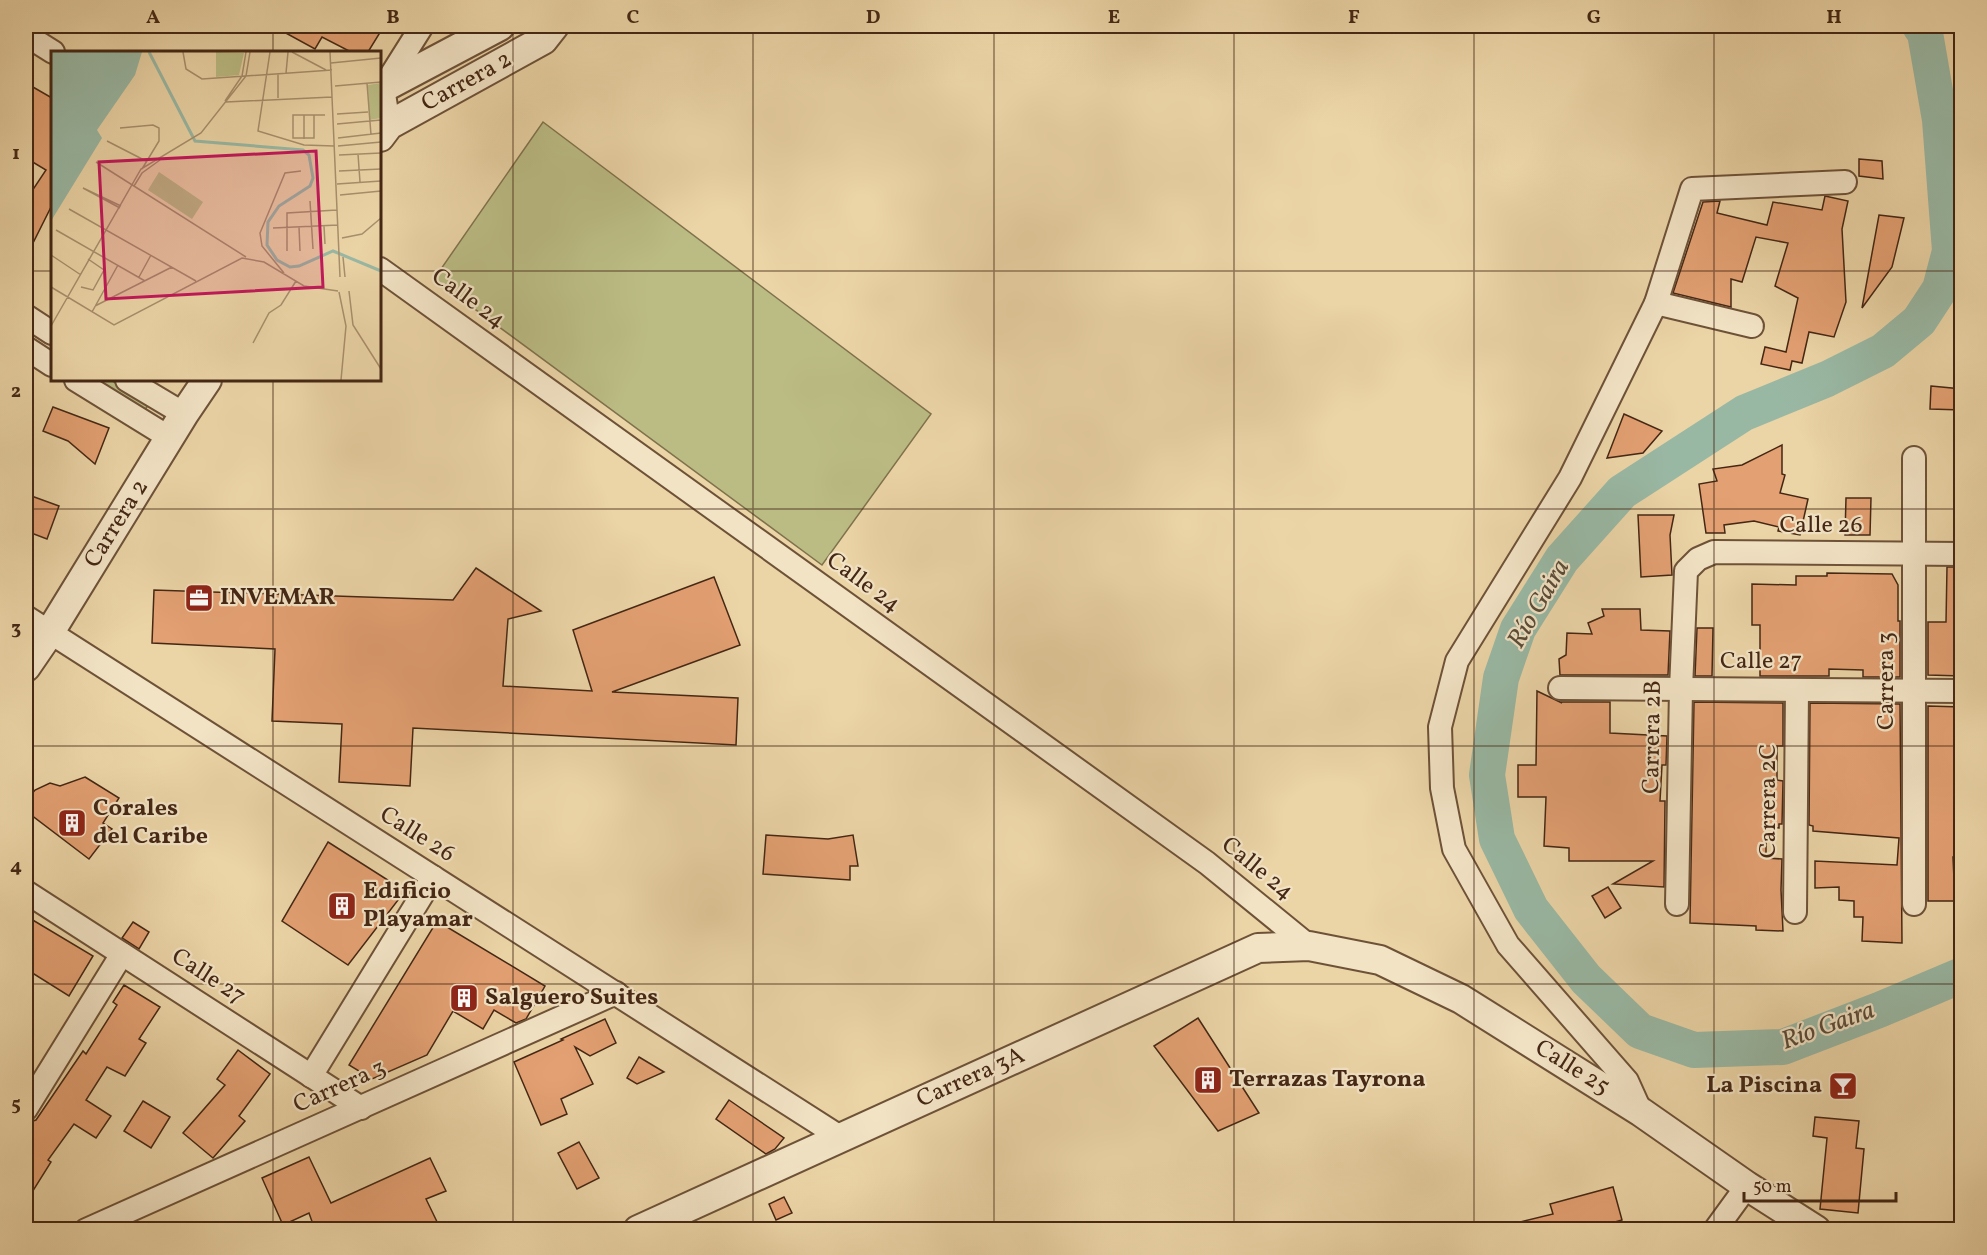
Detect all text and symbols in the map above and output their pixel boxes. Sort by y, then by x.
text: A [146,4,160,32]
text: B [386,4,400,32]
text: C [627,4,640,32]
text: D [866,4,880,32]
text: E [1108,4,1120,32]
text: F [1348,4,1360,32]
text: G [1587,4,1601,32]
text: H [1826,4,1842,32]
street label: Carrera 2 [416,43,518,121]
inset map [51,51,381,381]
text: 1 [12,140,20,168]
street label: Calle 24 [424,260,512,338]
text: 2 [11,378,21,406]
street label: Carrera 2 [76,473,158,575]
street label: Calle 26 [1779,509,1863,543]
street label: Calle 24 [819,544,907,622]
water label: Río Gaira [1499,553,1579,655]
place label: INVEMAR [220,581,336,615]
office icon: INVEMAR [183,582,215,614]
text: 3 [11,615,21,643]
street label: Carrera 3 [1870,632,1904,730]
street label: Calle 27 [1720,645,1802,679]
street label: Carrera 2B [1635,680,1671,794]
street label: Carrera 2C [1752,744,1786,858]
place label: Corales del Caribe [93,792,208,854]
street label: Calle 26 [373,799,461,871]
building icon: Corales del Caribe [56,807,88,839]
street label: Calle 24 [1213,829,1301,909]
text: 4 [10,853,22,881]
place label: Edificio Playamar [363,875,473,937]
building icon: Edificio Playamar [326,890,358,922]
street label: Calle 27 [164,940,252,1014]
place label: Salguero Suites [485,981,658,1015]
building icon: Salguero Suites [448,982,480,1014]
water label: Río Gaira [1776,992,1880,1060]
street label: Calle 25 [1528,1032,1616,1104]
street label: Carrera 3A [911,1039,1031,1117]
street label: Carrera 3 [288,1051,392,1123]
place label: Terrazas Tayrona [1229,1063,1426,1097]
building icon: Terrazas Tayrona [1192,1064,1224,1096]
place label: La Piscina [1706,1069,1822,1103]
bar icon: La Piscina [1827,1070,1859,1102]
text: 5 [11,1091,21,1119]
scale bar [1744,1165,1896,1203]
text: 50 m [1753,1175,1792,1200]

